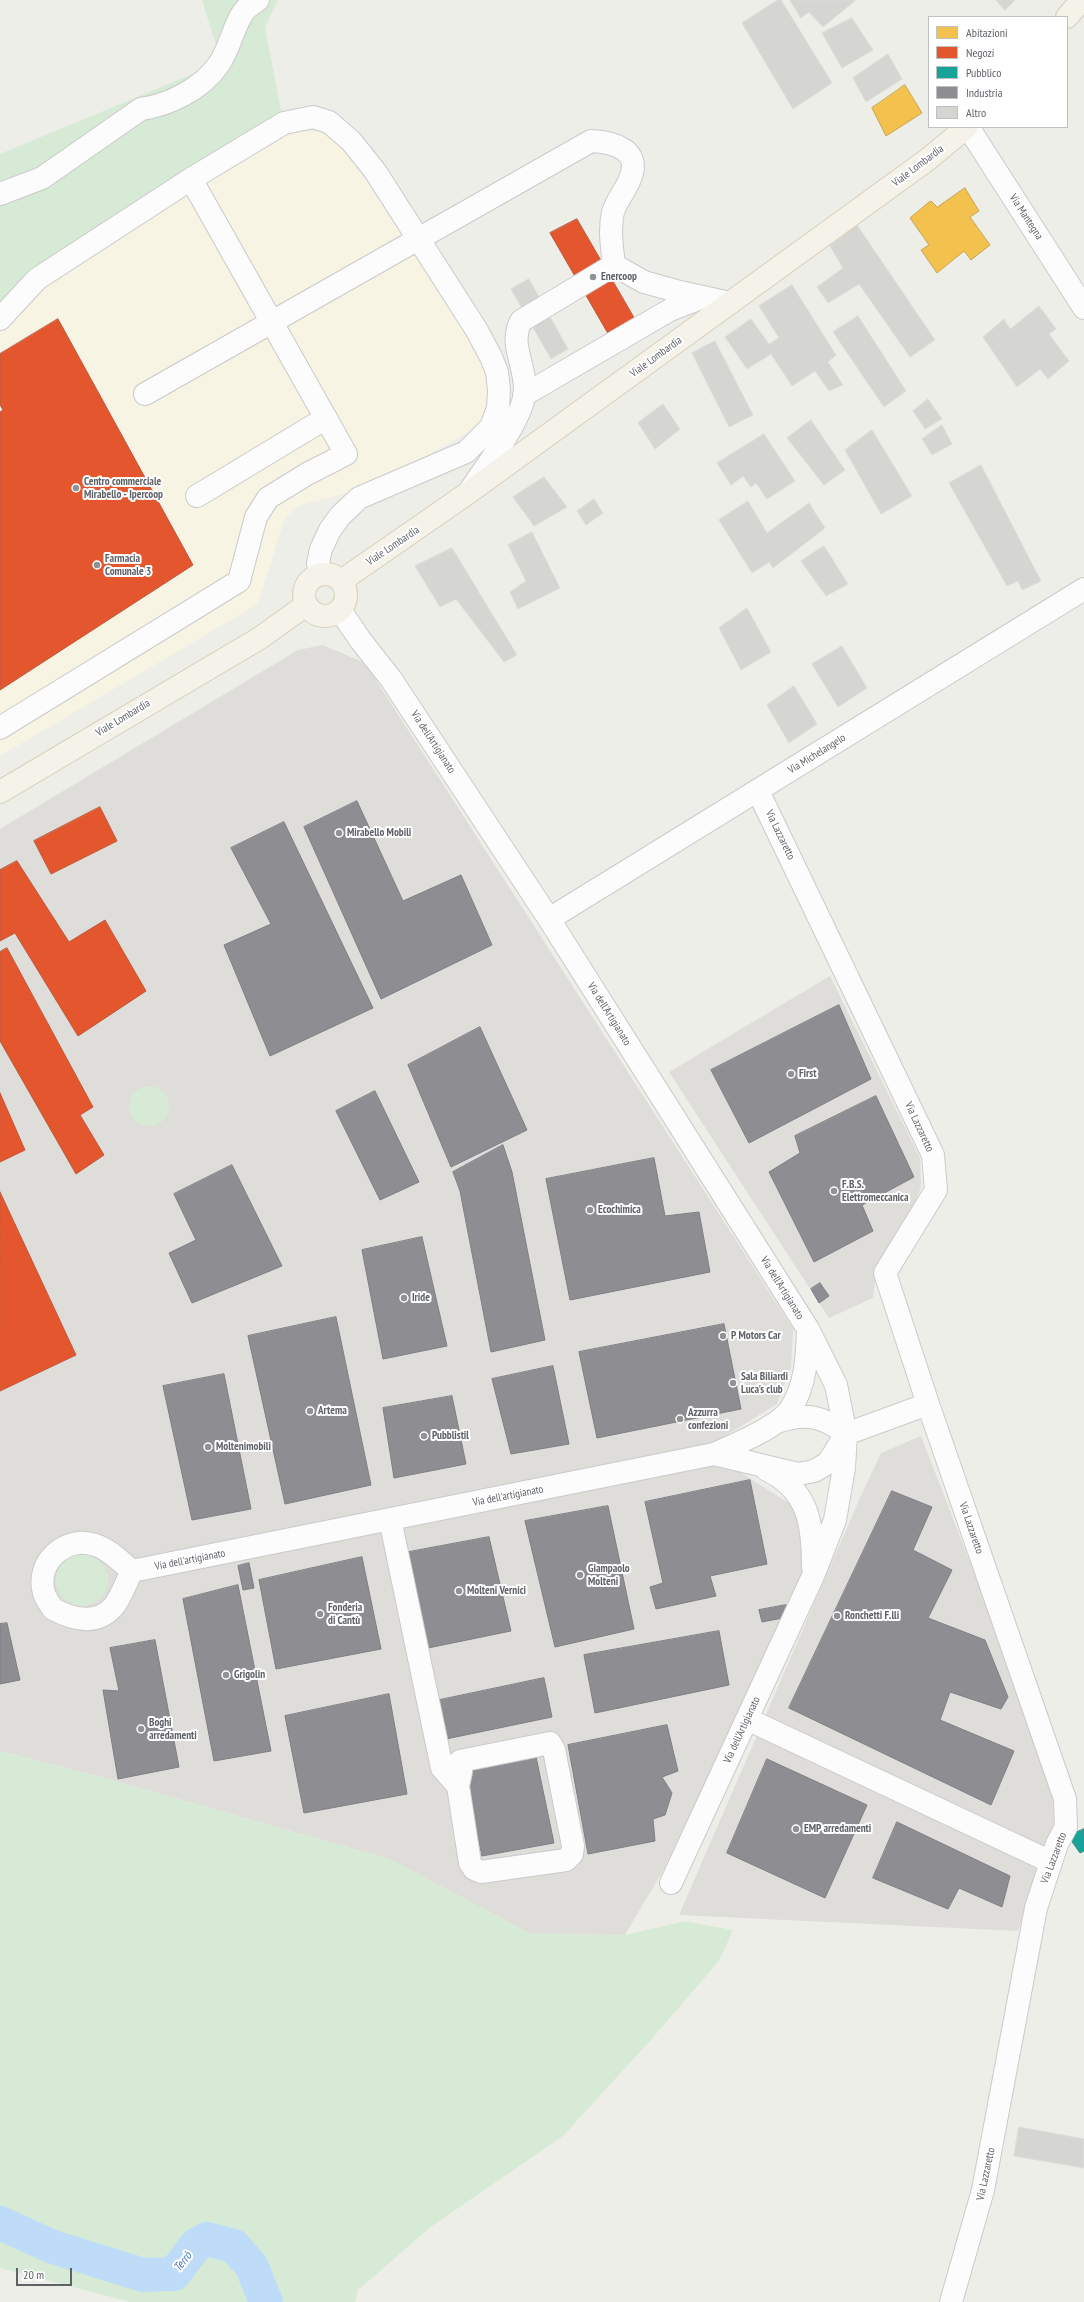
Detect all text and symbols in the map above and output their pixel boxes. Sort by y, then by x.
legend [928,16,1068,128]
text: Abitazioni [966,25,1008,40]
text: Negozi [966,45,994,60]
text: Pubblico [966,65,1001,80]
text: Industria [966,85,1003,100]
text: Altro [966,105,986,120]
street label: Viale Lombardia [890,142,946,190]
street label: Via Mantegna [1006,192,1046,242]
place label: Enercoop [601,270,637,284]
marker: Enercoop [588,272,598,282]
street label: Viale Lombardia [627,334,685,380]
place label: Centro commerciale Mirabello - Ipercoop [84,475,163,501]
marker: Centro commerciale Mirabello - Ipercoop [71,483,81,493]
street label: Viale Lombardia [364,523,422,569]
place label: Farmacia Comunale 3 [105,552,151,578]
marker: Farmacia Comunale 3 [92,560,102,570]
street label: Viale Lombardia [93,697,153,739]
street label: Via dell'Artigianato [408,708,458,776]
street label: Via Michelangelo [786,731,848,777]
street label: Via Lazzaretto [762,808,798,862]
place label: Mirabello Mobili [347,826,411,840]
marker: Mirabello Mobili [334,828,344,838]
street label: Via dell'Artigianato [584,980,634,1048]
place label: First [799,1067,816,1081]
marker: First [786,1069,796,1079]
street label: Via Lazzaretto [902,1100,936,1154]
place label: F.B.S. Elettromeccanica [842,1178,908,1204]
marker: F.B.S. Elettromeccanica [829,1186,839,1196]
place label: Ecochimica [598,1203,641,1217]
marker: Ecochimica [585,1205,595,1215]
street label: Via dell'Artigianato [757,1254,807,1322]
place label: Iride [412,1291,430,1305]
marker: Iride [399,1293,409,1303]
place label: P Motors Car [731,1329,781,1343]
marker: P Motors Car [718,1331,728,1341]
place label: Sala Biliardi Luca's club [741,1370,788,1396]
marker: Sala Biliardi Luca's club [728,1378,738,1388]
place label: Artema [318,1404,347,1418]
marker: Artema [305,1406,315,1416]
place label: Azzurra confezioni [688,1406,728,1432]
marker: Azzurra confezioni [675,1414,685,1424]
place label: Pubblistil [432,1429,469,1443]
marker: Pubblistil [419,1431,429,1441]
place label: Moltenimobili [216,1440,271,1454]
marker: Moltenimobili [203,1442,213,1452]
street label: Via dell'artigianato [472,1483,544,1509]
street label: Via Lazzaretto [956,1501,986,1555]
street label: Via dell'artigianato [154,1547,226,1573]
place label: Giampaolo Molteni [588,1562,630,1588]
marker: Giampaolo Molteni [575,1570,585,1580]
place label: Molteni Vernici [467,1584,526,1598]
marker: Molteni Vernici [454,1586,464,1596]
place label: Fonderia di Cantù [328,1601,362,1627]
marker: Fonderia di Cantù [315,1609,325,1619]
place label: Ronchetti F.lli [845,1609,899,1623]
marker: Ronchetti F.lli [832,1611,842,1621]
place label: Grigolin [234,1668,265,1682]
marker: Grigolin [221,1670,231,1680]
street label: Via dell'Artigianato [721,1695,763,1765]
place label: Boghi arredamenti [149,1716,197,1742]
marker: Boghi arredamenti [136,1724,146,1734]
place label: EMP arredamenti [804,1822,871,1836]
marker: EMP arredamenti [791,1824,801,1834]
street label: Via Lazzaretto [1038,1831,1070,1885]
street label: Via Lazzaretto [974,2146,998,2202]
water label: Terrò [171,2249,195,2275]
scale bar [18,2260,74,2286]
text: 20 m [23,2267,44,2282]

